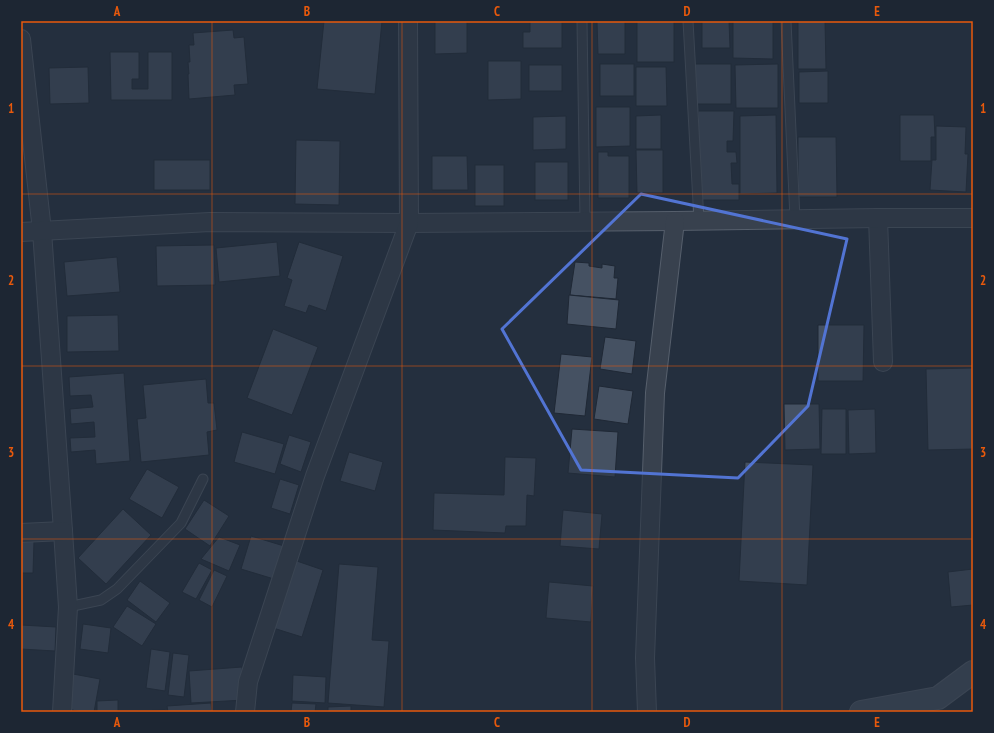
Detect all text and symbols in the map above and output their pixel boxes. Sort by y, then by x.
text: A [113,3,121,20]
text: B [304,3,310,20]
text: C [494,3,500,20]
text: D [684,3,691,20]
text: E [874,3,880,20]
text: 1 [8,100,14,117]
text: 1 [980,100,986,117]
text: 2 [8,272,14,289]
text: 2 [980,272,986,289]
text: 3 [8,444,14,461]
text: 3 [980,444,986,461]
text: 4 [8,616,15,633]
text: 4 [980,616,987,633]
text: A [113,714,121,731]
text: B [304,714,310,731]
text: C [494,714,500,731]
text: D [684,714,691,731]
text: E [874,714,880,731]

